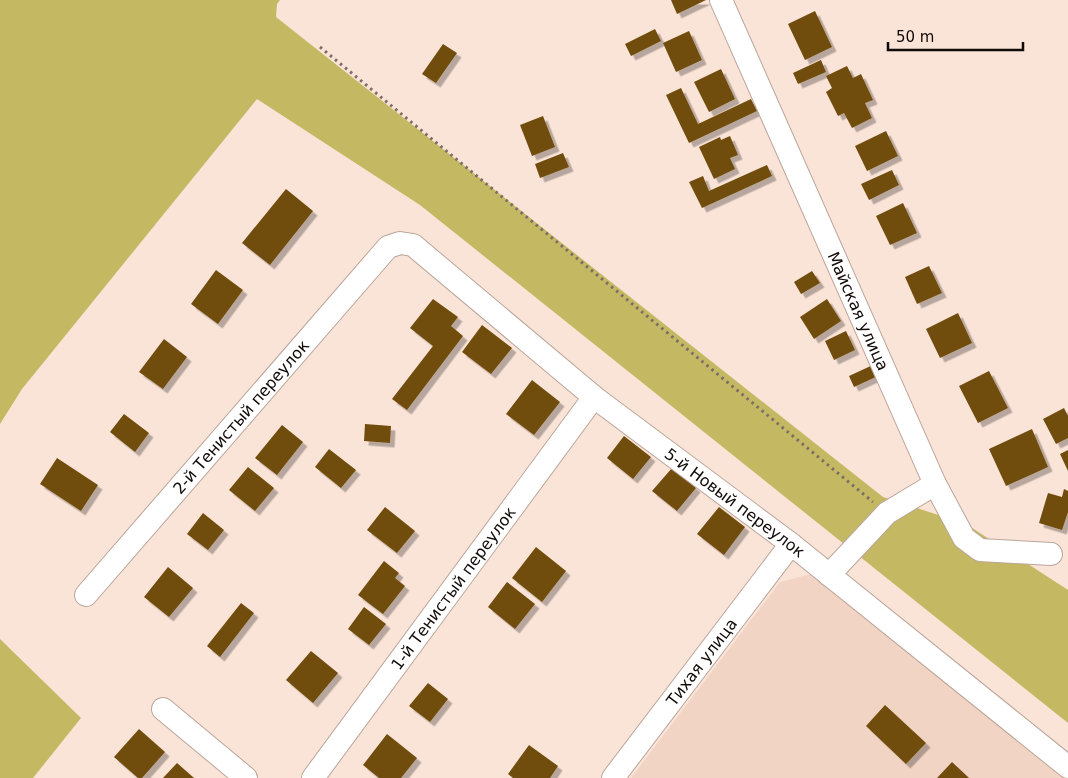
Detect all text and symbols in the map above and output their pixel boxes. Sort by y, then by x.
scale bar [888,20,1023,52]
text: 50 m [896,28,934,46]
street label: Майская улица [823,249,893,373]
street label: 2-й Тенистый переулок [169,336,313,498]
street label: 5-й Новый переулок [661,444,809,562]
street label: 1-й Тенистый переулок [387,503,520,674]
street label: Тихая улица [662,615,741,710]

